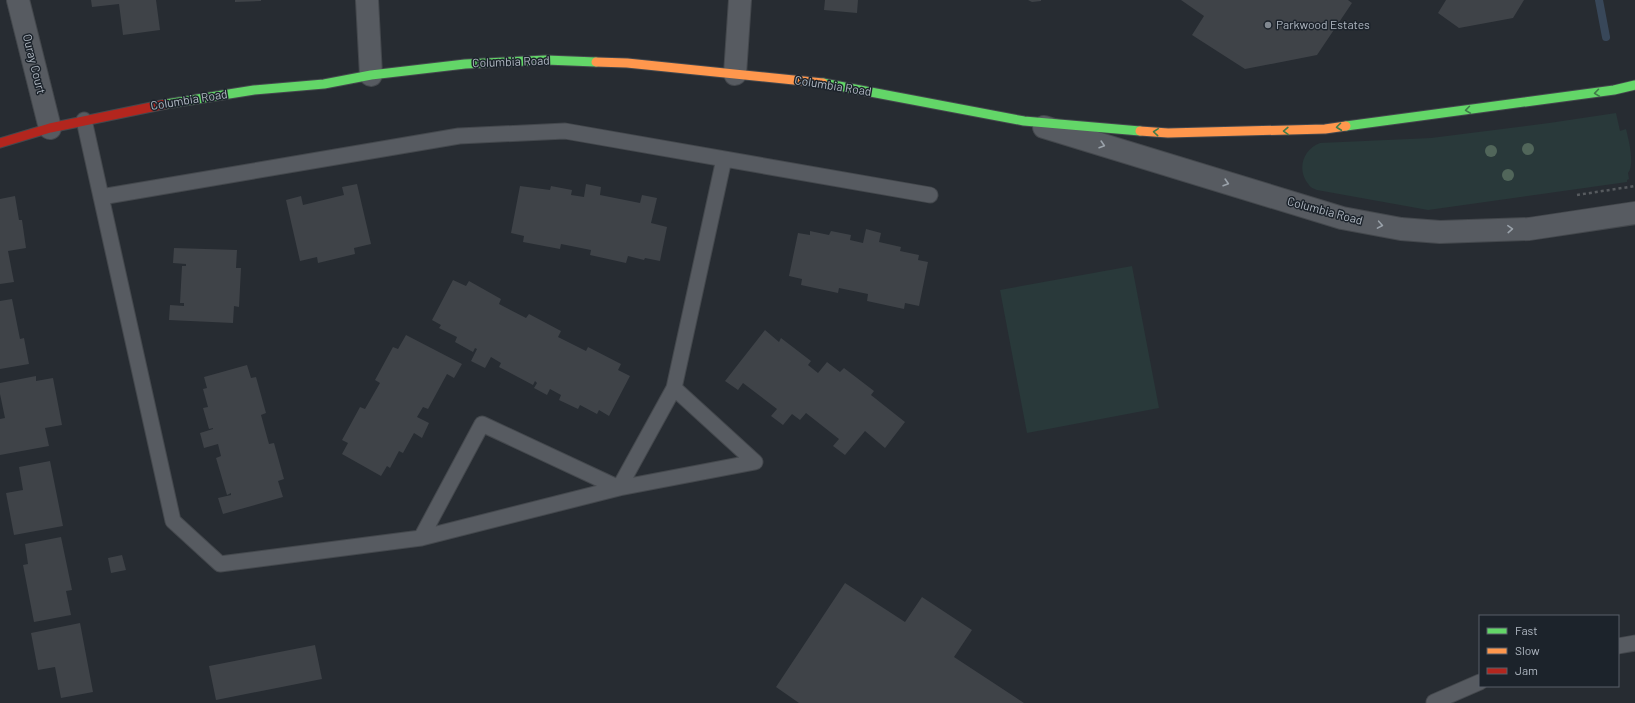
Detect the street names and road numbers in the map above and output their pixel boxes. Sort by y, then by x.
street label: Ouray Court [21,32,49,95]
street label: Columbia Road [472,53,550,69]
street label: Columbia Road [794,72,873,98]
street label: Columbia Road [149,86,228,112]
street label: Columbia Road [1286,193,1365,227]

